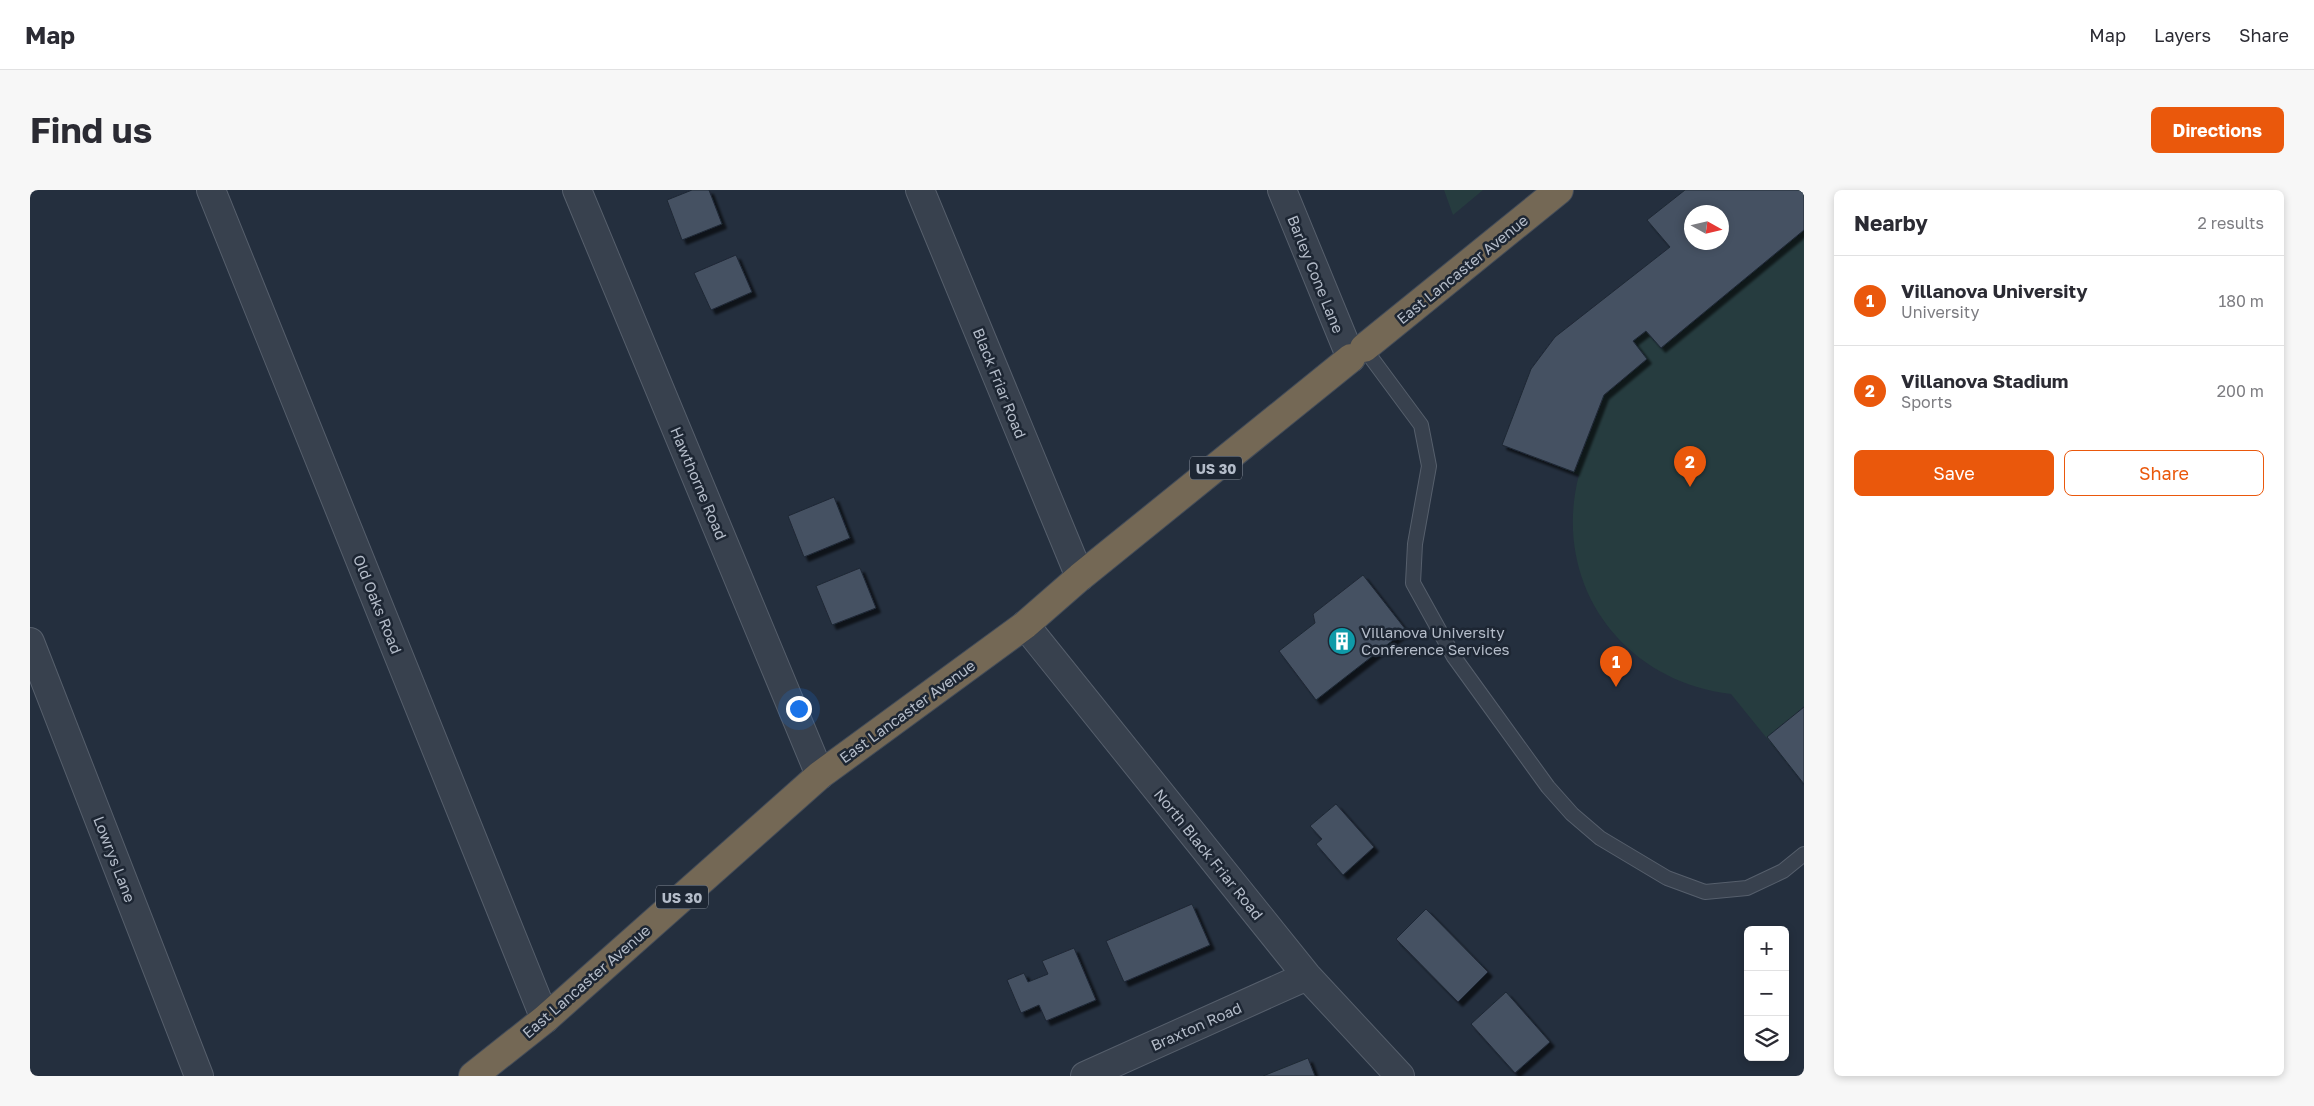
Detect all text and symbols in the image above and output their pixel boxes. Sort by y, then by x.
text: Map [25,20,75,49]
text: Map [2089,24,2126,46]
text: Layers [2154,24,2211,46]
text: Share [2239,24,2289,46]
button: Directions [2151,107,2284,153]
text: Find us [30,109,152,151]
north arrow [1684,205,1729,250]
street label: East Lancaster Avenue [1393,210,1531,327]
text: Nearby [1854,210,1928,236]
street label: Barley Cone Lane [1284,212,1348,336]
text: 2 results [2198,213,2264,233]
text: Villanova University [1901,279,2088,302]
text: 1 [1866,291,1874,311]
text: 180 m [2218,291,2264,311]
text: University [1901,302,1979,322]
street label: Black Friar Road [970,325,1030,441]
text: Villanova Stadium [1901,369,2068,392]
text: 2 [1865,381,1875,401]
text: 200 m [2217,381,2264,401]
text: Sports [1901,392,1952,412]
street label: Hawthorne Road [667,424,731,542]
pin: 2 [1674,446,1706,487]
button: Save [1854,450,2054,496]
button: Share [2064,450,2264,496]
road number: US 30 [1190,456,1242,480]
street label: Old Oaks Road [350,552,406,656]
place label: Villanova University Conference Services [1361,623,1510,658]
building icon: Villanova University Conference Services [1327,626,1357,656]
pin: 1 [1600,646,1632,687]
street label: East Lancaster Avenue [836,656,979,766]
your location [786,696,812,722]
street label: North Black Friar Road [1151,785,1267,923]
street label: Lowrys Lane [90,813,140,905]
road number: US 30 [656,886,708,909]
street label: East Lancaster Avenue [518,920,654,1041]
map controls [1744,926,1789,1061]
button: + [1744,926,1789,971]
button: − [1744,971,1789,1016]
street label: Braxton Road [1148,998,1244,1054]
button: layers [1744,1016,1789,1061]

